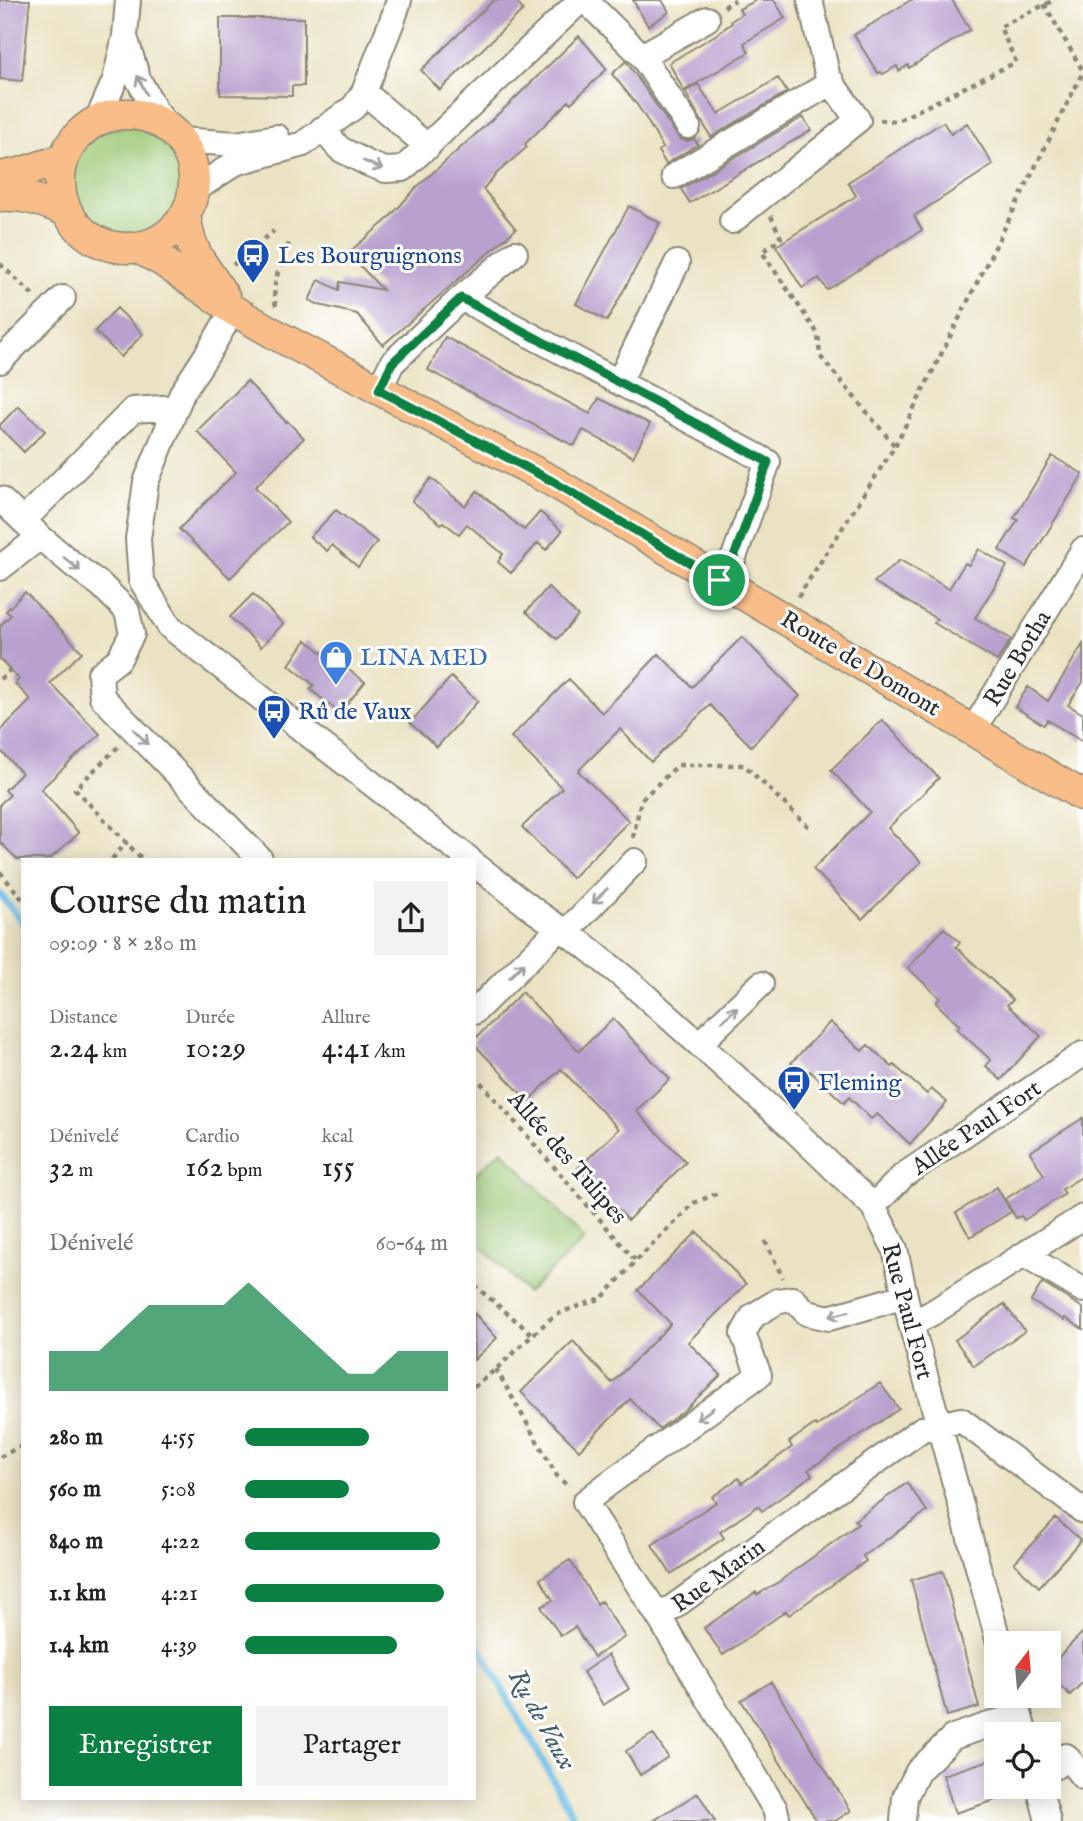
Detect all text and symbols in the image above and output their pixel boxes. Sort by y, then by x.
one-way arrow [135,75,148,96]
one-way arrow [362,159,384,172]
bus stop icon: Les Bourguignons [234,236,272,285]
place label: Les Bourguignons [278,241,462,272]
pin [689,550,749,610]
one-way arrow [63,556,81,571]
icon: arrive [700,561,738,599]
street label: Route de Domont [774,604,946,724]
street label: Rue Botha [977,604,1059,713]
shop icon: LINA MED [317,638,355,687]
place label: LINA MED [360,643,488,674]
bus stop icon: Rû de Vaux [255,692,293,741]
place label: Rû de Vaux [298,697,412,728]
one-way arrow [132,729,149,746]
text: Course du matin [49,879,307,927]
button: share [374,881,448,955]
one-way arrow [592,888,609,905]
text: 09:09 · 8 × 280 m [49,929,197,958]
one-way arrow [508,961,525,978]
one-way arrow [721,1005,738,1022]
text: Distance [49,1006,118,1030]
text: Durée [185,1006,235,1030]
text: Allure [322,1006,370,1030]
text: 2.24 [49,1030,98,1068]
text: 10:29 [185,1030,246,1068]
text: 4:41 [322,1030,370,1068]
text: km [98,1040,127,1064]
text: /km [370,1040,406,1064]
bus stop icon: Fleming [775,1063,813,1112]
place label: Fleming [818,1068,902,1099]
street label: Allée Paul Fort [905,1074,1048,1184]
street label: Allée des Tulipes [500,1084,633,1231]
text: Dénivelé [49,1125,119,1149]
text: Cardio [185,1125,239,1149]
text: kcal [322,1125,353,1149]
text: 32 [49,1149,74,1187]
text: 162 [185,1149,223,1187]
text: 155 [322,1149,355,1187]
text: m [74,1159,93,1183]
text: bpm [223,1159,262,1183]
text: Dénivelé [49,1229,134,1258]
text: 60–64 m [376,1229,448,1258]
street label: Rue Paul Fort [873,1240,940,1383]
one-way arrow [828,1308,851,1321]
one-way arrow [696,1406,715,1421]
text: 280 m [49,1423,103,1452]
text: 4:55 [161,1423,195,1452]
text: 560 m [49,1475,101,1504]
text: 5:08 [161,1475,196,1504]
text: 840 m [49,1527,103,1556]
text: 4:22 [161,1527,200,1556]
street label: Rue Marin [666,1532,772,1620]
text: 1.1 km [49,1579,106,1608]
text: 4:21 [161,1579,198,1608]
text: 1.4 km [49,1631,109,1660]
text: 4:39 [161,1631,197,1660]
north arrow [984,1631,1060,1708]
map controls [984,1631,1061,1799]
water label: Ru de Vaux [500,1663,583,1776]
button: Enregistrer [49,1706,242,1786]
button: Partager [256,1706,448,1786]
button: locate [984,1722,1061,1799]

